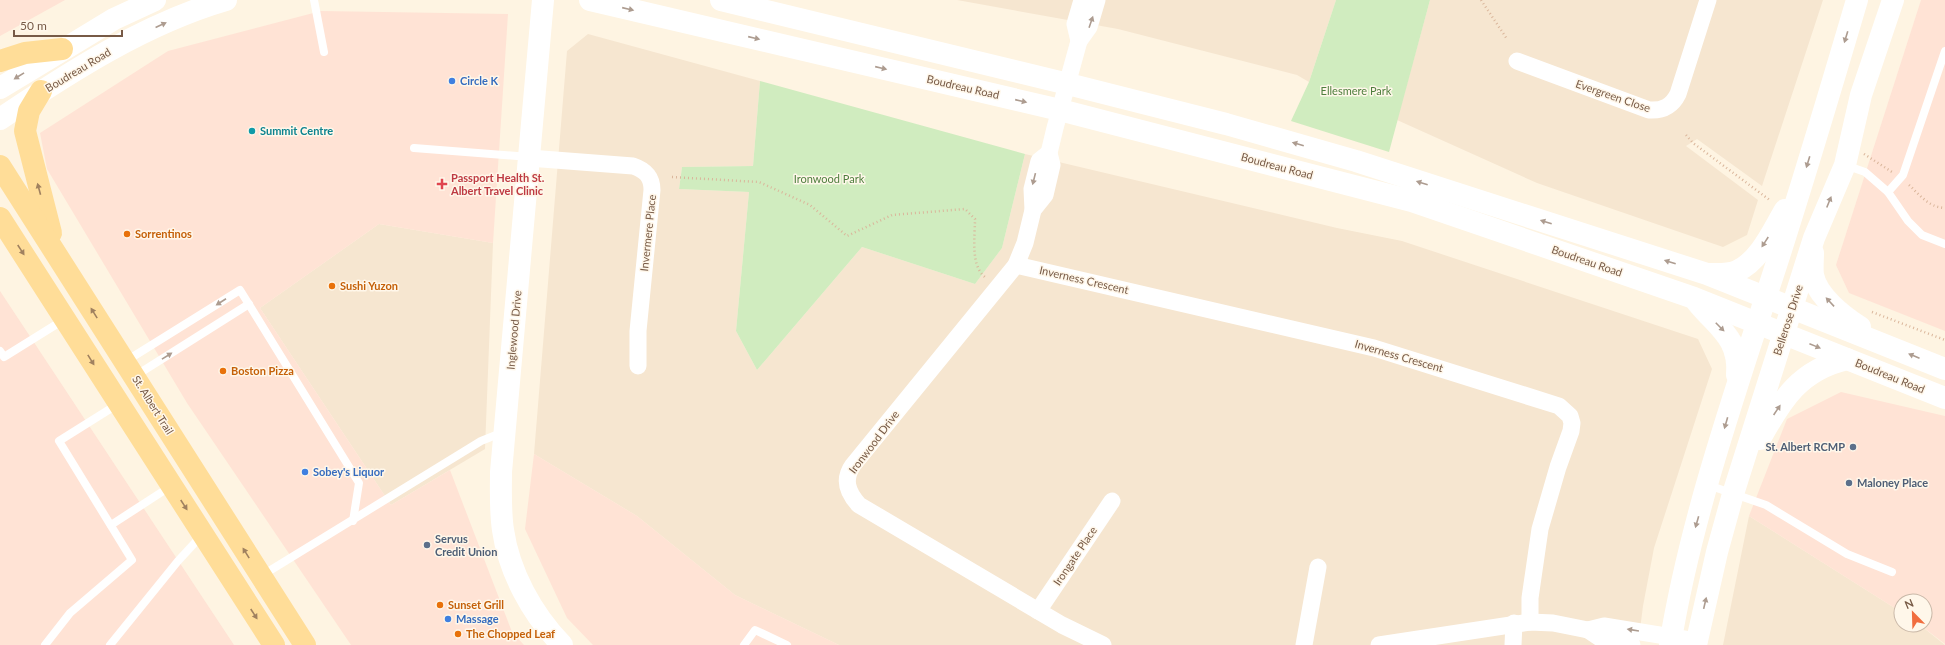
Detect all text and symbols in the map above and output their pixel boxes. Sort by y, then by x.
one-way arrow [622,6,634,12]
scale bar [14,12,122,38]
one-way arrow [1088,15,1094,27]
text: 50 m [20,18,47,33]
one-way arrow [155,22,167,28]
one-way arrow [1843,32,1849,44]
one-way arrow [748,36,761,42]
street label: Boudreau Road [43,45,113,94]
one-way arrow [875,65,887,71]
one-way arrow [13,72,25,79]
street label: Boudreau Road [926,72,1001,101]
place label: Circle K [460,74,499,87]
marker: Circle K [447,76,457,86]
street label: Evergreen Close [1574,77,1652,114]
park label: Ellesmere Park [1321,84,1392,97]
one-way arrow [1015,98,1027,104]
place label: Summit Centre [260,124,333,137]
marker: Summit Centre [247,126,257,136]
one-way arrow [1292,141,1304,147]
street label: Boudreau Road [1240,150,1315,181]
one-way arrow [1805,156,1811,168]
place label: Passport Health St. Albert Travel Clinic [450,171,545,197]
park label: Ironwood Park [794,172,865,185]
one-way arrow [1031,173,1037,185]
marker: Passport Health St. Albert Travel Clinic [436,178,448,190]
one-way arrow [1416,179,1428,185]
one-way arrow [36,183,42,195]
street label: Invermere Place [637,194,658,272]
one-way arrow [1826,196,1832,207]
one-way arrow [1540,219,1552,225]
place label: Sorrentinos [135,227,192,240]
marker: Sorrentinos [122,229,132,239]
one-way arrow [1761,237,1769,247]
street label: Boudreau Road [1550,242,1624,279]
one-way arrow [17,245,25,256]
one-way arrow [1663,259,1675,265]
street label: Inverness Crescent [1038,263,1130,296]
place label: Sushi Yuzon [340,279,398,292]
marker: Sushi Yuzon [327,281,337,291]
street label: Bellerose Drive [1770,283,1805,357]
street label: Inglewood Drive [504,290,523,370]
one-way arrow [1826,297,1835,308]
one-way arrow [216,298,226,306]
one-way arrow [91,307,98,319]
one-way arrow [1715,322,1725,332]
street label: Inverness Crescent [1353,337,1445,374]
one-way arrow [1810,343,1822,349]
one-way arrow [161,352,173,359]
one-way arrow [1908,352,1920,358]
one-way arrow [87,355,95,365]
street label: Boudreau Road [1853,356,1927,395]
place label: Boston Pizza [231,364,294,377]
marker: Boston Pizza [218,366,228,376]
street label: St. Albert Trail [130,373,177,437]
one-way arrow [1773,405,1781,415]
street label: Ironwood Drive [846,408,902,476]
one-way arrow [1722,417,1728,430]
place label: St. Albert RCMP [1765,440,1845,453]
marker: St. Albert RCMP [1848,442,1858,452]
place label: Sobey's Liquor [313,465,385,478]
marker: Sobey's Liquor [300,467,310,477]
place label: Maloney Place [1857,476,1928,489]
marker: Maloney Place [1844,478,1854,488]
one-way arrow [180,499,187,511]
one-way arrow [1694,516,1700,528]
street label: Irongate Place [1050,524,1099,588]
place label: Servus Credit Union [435,532,497,558]
marker: Servus Credit Union [422,540,432,550]
one-way arrow [243,547,250,559]
north arrow [1893,593,1933,633]
text: N [1902,596,1915,611]
one-way arrow [1703,597,1709,609]
place label: Sunset Grill [448,598,504,611]
marker: Sunset Grill [435,600,445,610]
one-way arrow [250,609,258,619]
place label: Massage [456,612,499,625]
marker: Massage [443,614,453,624]
place label: The Chopped Leaf [466,627,555,640]
one-way arrow [1627,627,1639,633]
marker: The Chopped Leaf [453,629,463,639]

